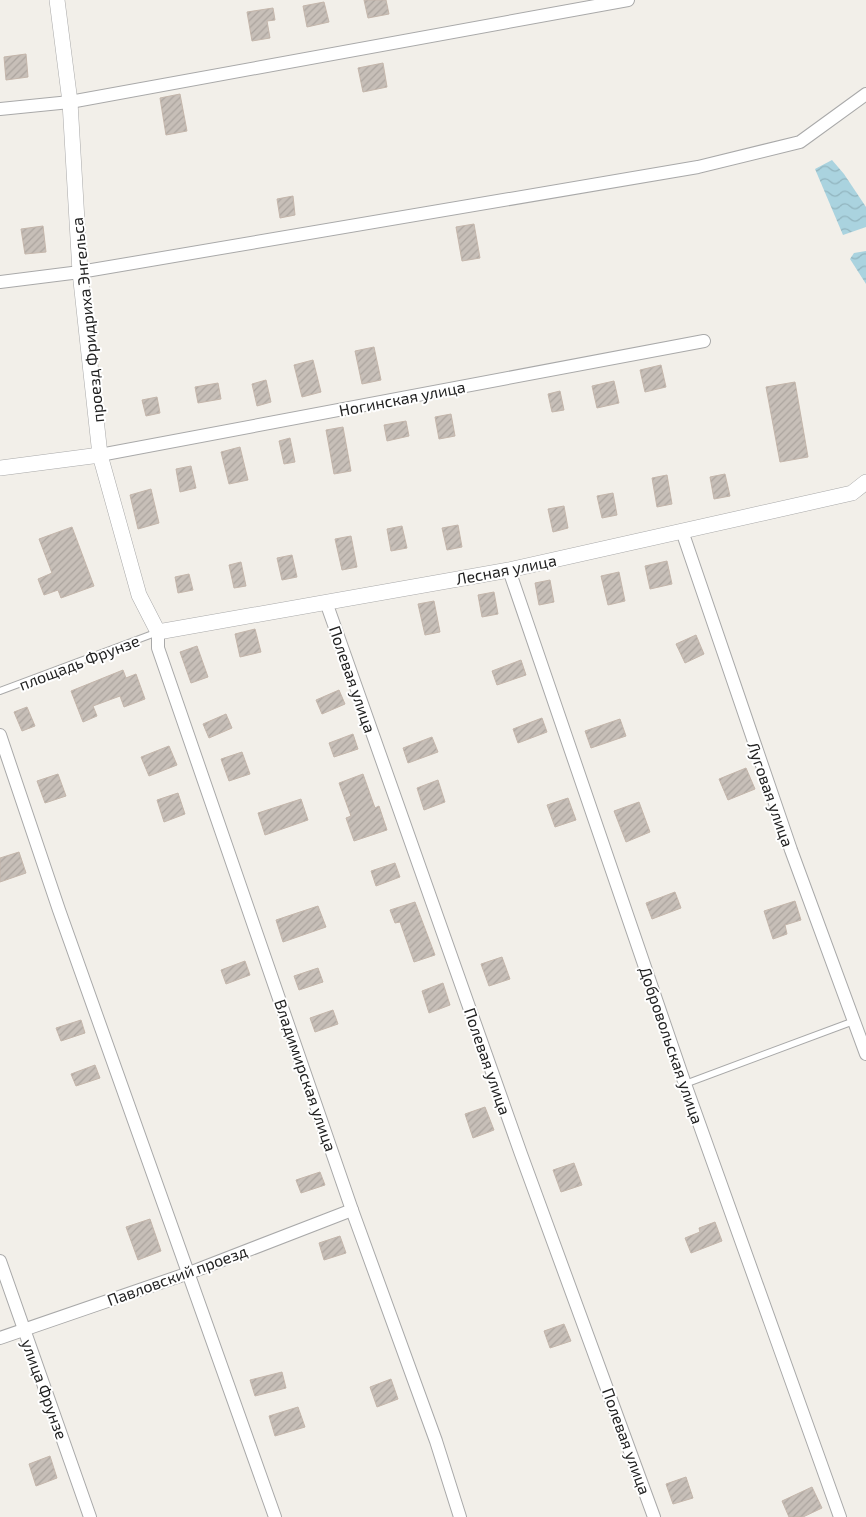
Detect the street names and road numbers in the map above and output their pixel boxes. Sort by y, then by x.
street label: проезд Фридриха Энгельса [67,216,107,424]
street label: Ногинская улица [337,376,467,421]
street label: Лесная улица [454,550,558,589]
street label: Полевая улица [325,623,380,735]
street label: площадь Фрунзе [16,630,142,695]
street label: Луговая улица [743,739,798,849]
street label: Добровольская улица [635,964,708,1127]
street label: Владимирская улица [270,997,341,1154]
street label: Полевая улица [460,1005,515,1117]
street label: Павловский проезд [104,1241,250,1309]
street label: улица Фрунзе [17,1336,72,1442]
street label: Полевая улица [598,1385,655,1497]

